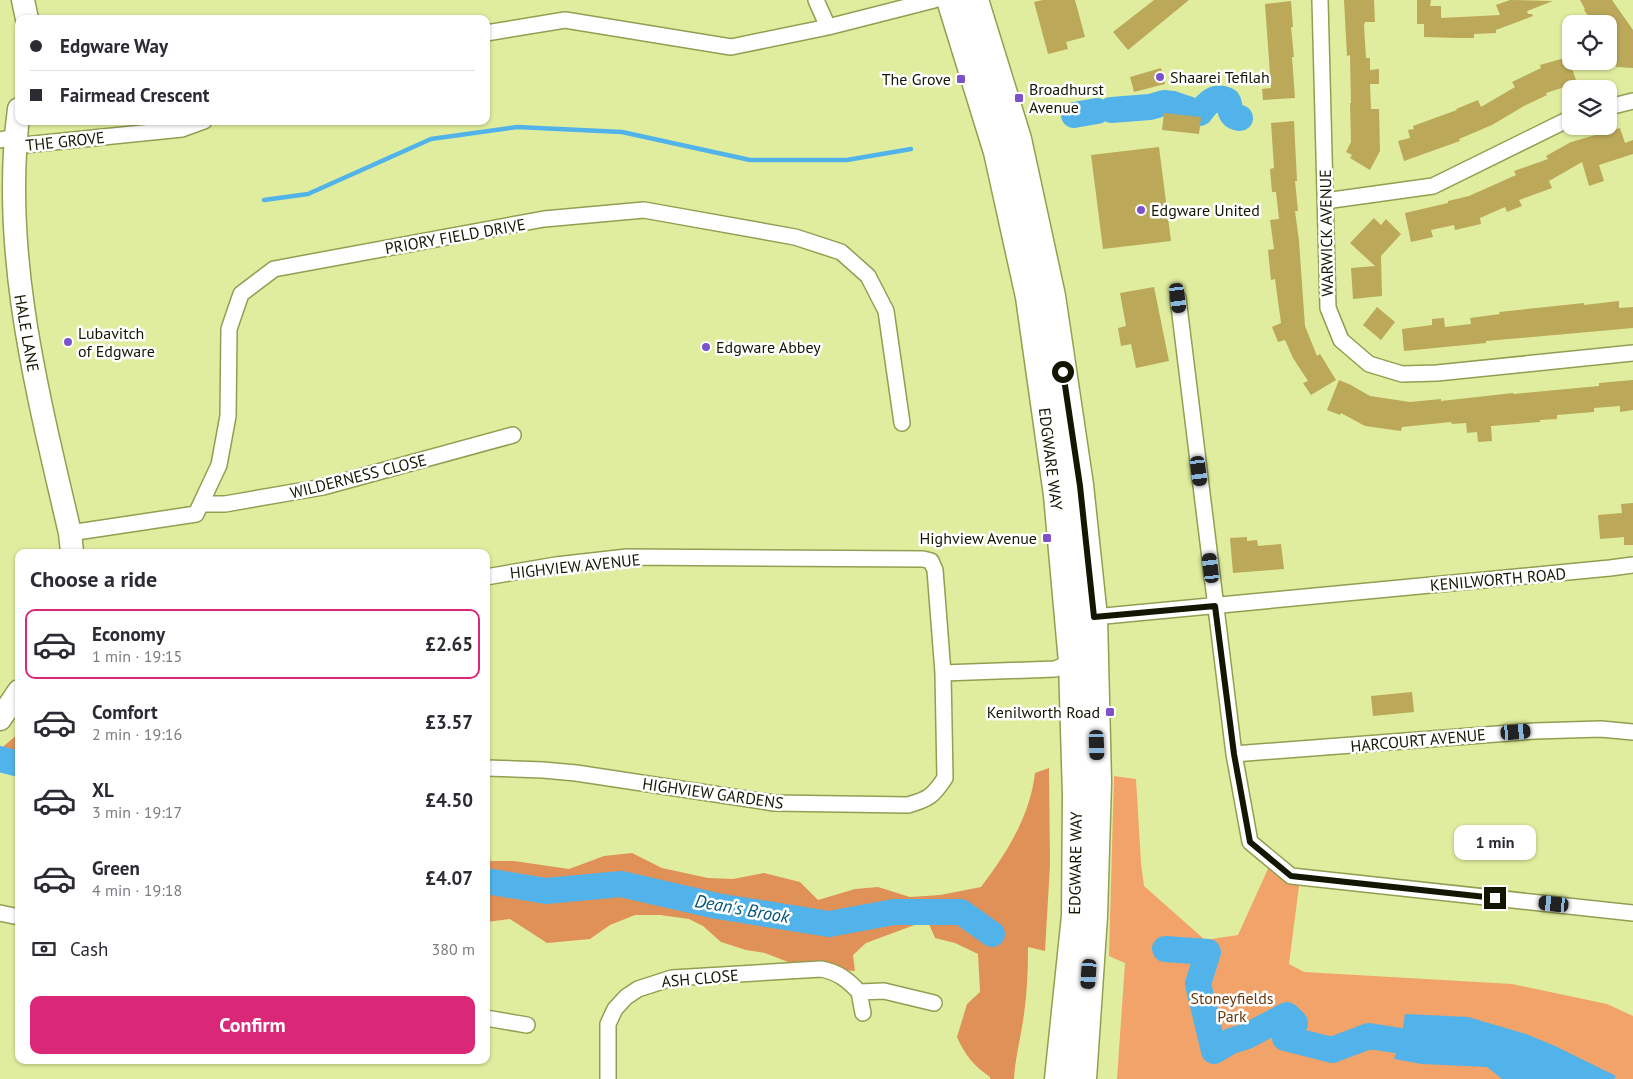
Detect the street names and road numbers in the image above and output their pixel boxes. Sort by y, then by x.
street label: THE GROVE [25,127,105,155]
street label: WARWICK AVENUE [1315,169,1337,297]
street label: PRIORY FIELD DRIVE [383,214,527,258]
street label: HALE LANE [10,293,44,373]
street label: EDGWARE WAY [1035,407,1067,511]
street label: WILDERNESS CLOSE [288,449,428,503]
street label: HIGHVIEW AVENUE [509,549,641,583]
street label: KENILWORTH ROAD [1429,563,1567,595]
street label: HARCOURT AVENUE [1350,724,1486,756]
street label: HIGHVIEW GARDENS [641,773,785,813]
street label: EDGWARE WAY [1064,811,1086,915]
street label: ASH CLOSE [661,965,739,991]

